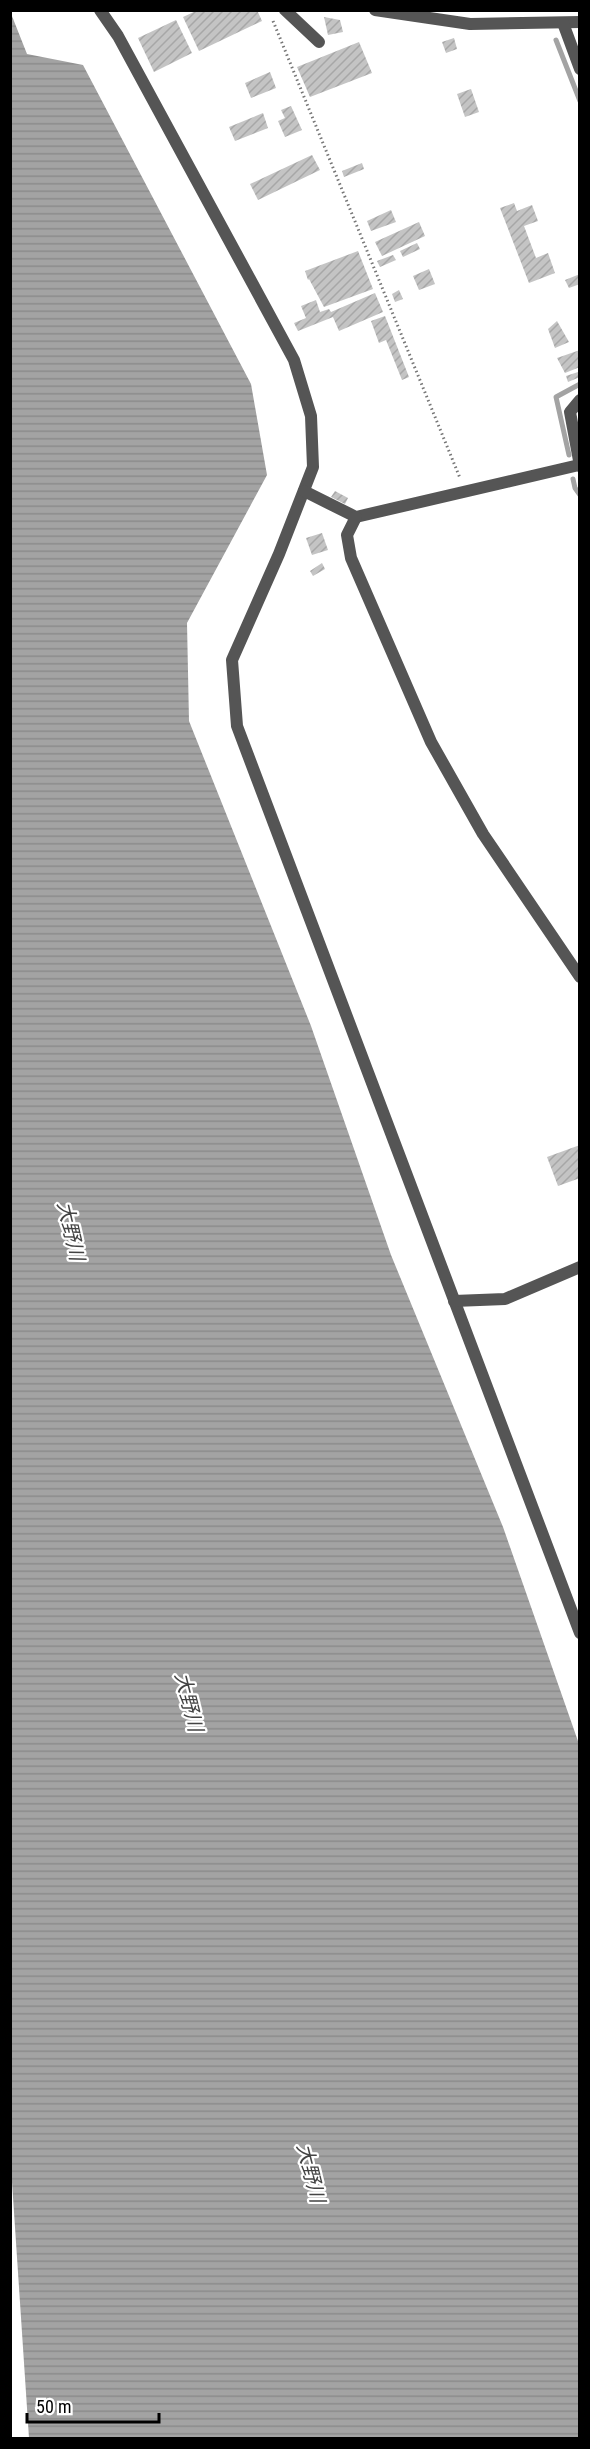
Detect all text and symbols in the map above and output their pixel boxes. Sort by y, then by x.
water label: 大野川 [53,1199,90,1265]
water label: 大野川 [170,1670,208,1736]
water label: 大野川 [292,2141,330,2207]
scale bar [27,2386,159,2424]
text: 50 m [36,2396,71,2417]

